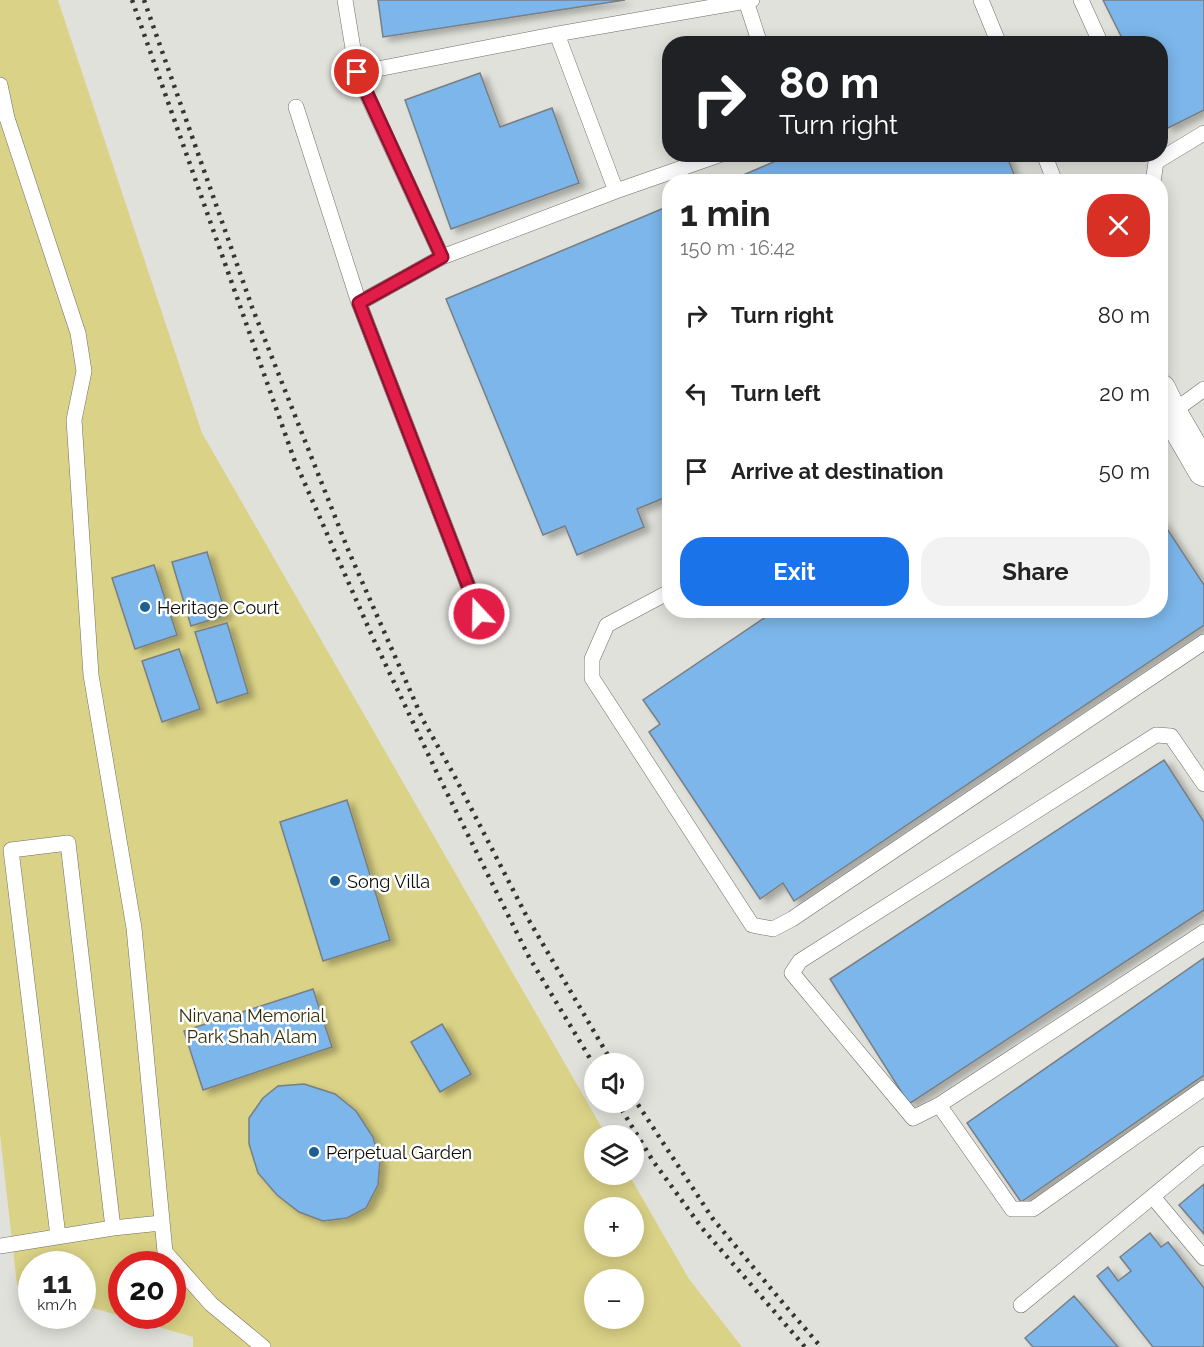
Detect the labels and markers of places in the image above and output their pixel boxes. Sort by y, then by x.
pin [331,46,382,97]
place label: Heritage Court [157,597,279,618]
marker: Heritage Court [138,600,152,614]
place label: Song Villa [347,871,430,892]
marker: Song Villa [328,874,342,888]
place label: Perpetual Garden [326,1142,472,1163]
marker: Perpetual Garden [307,1145,321,1159]

